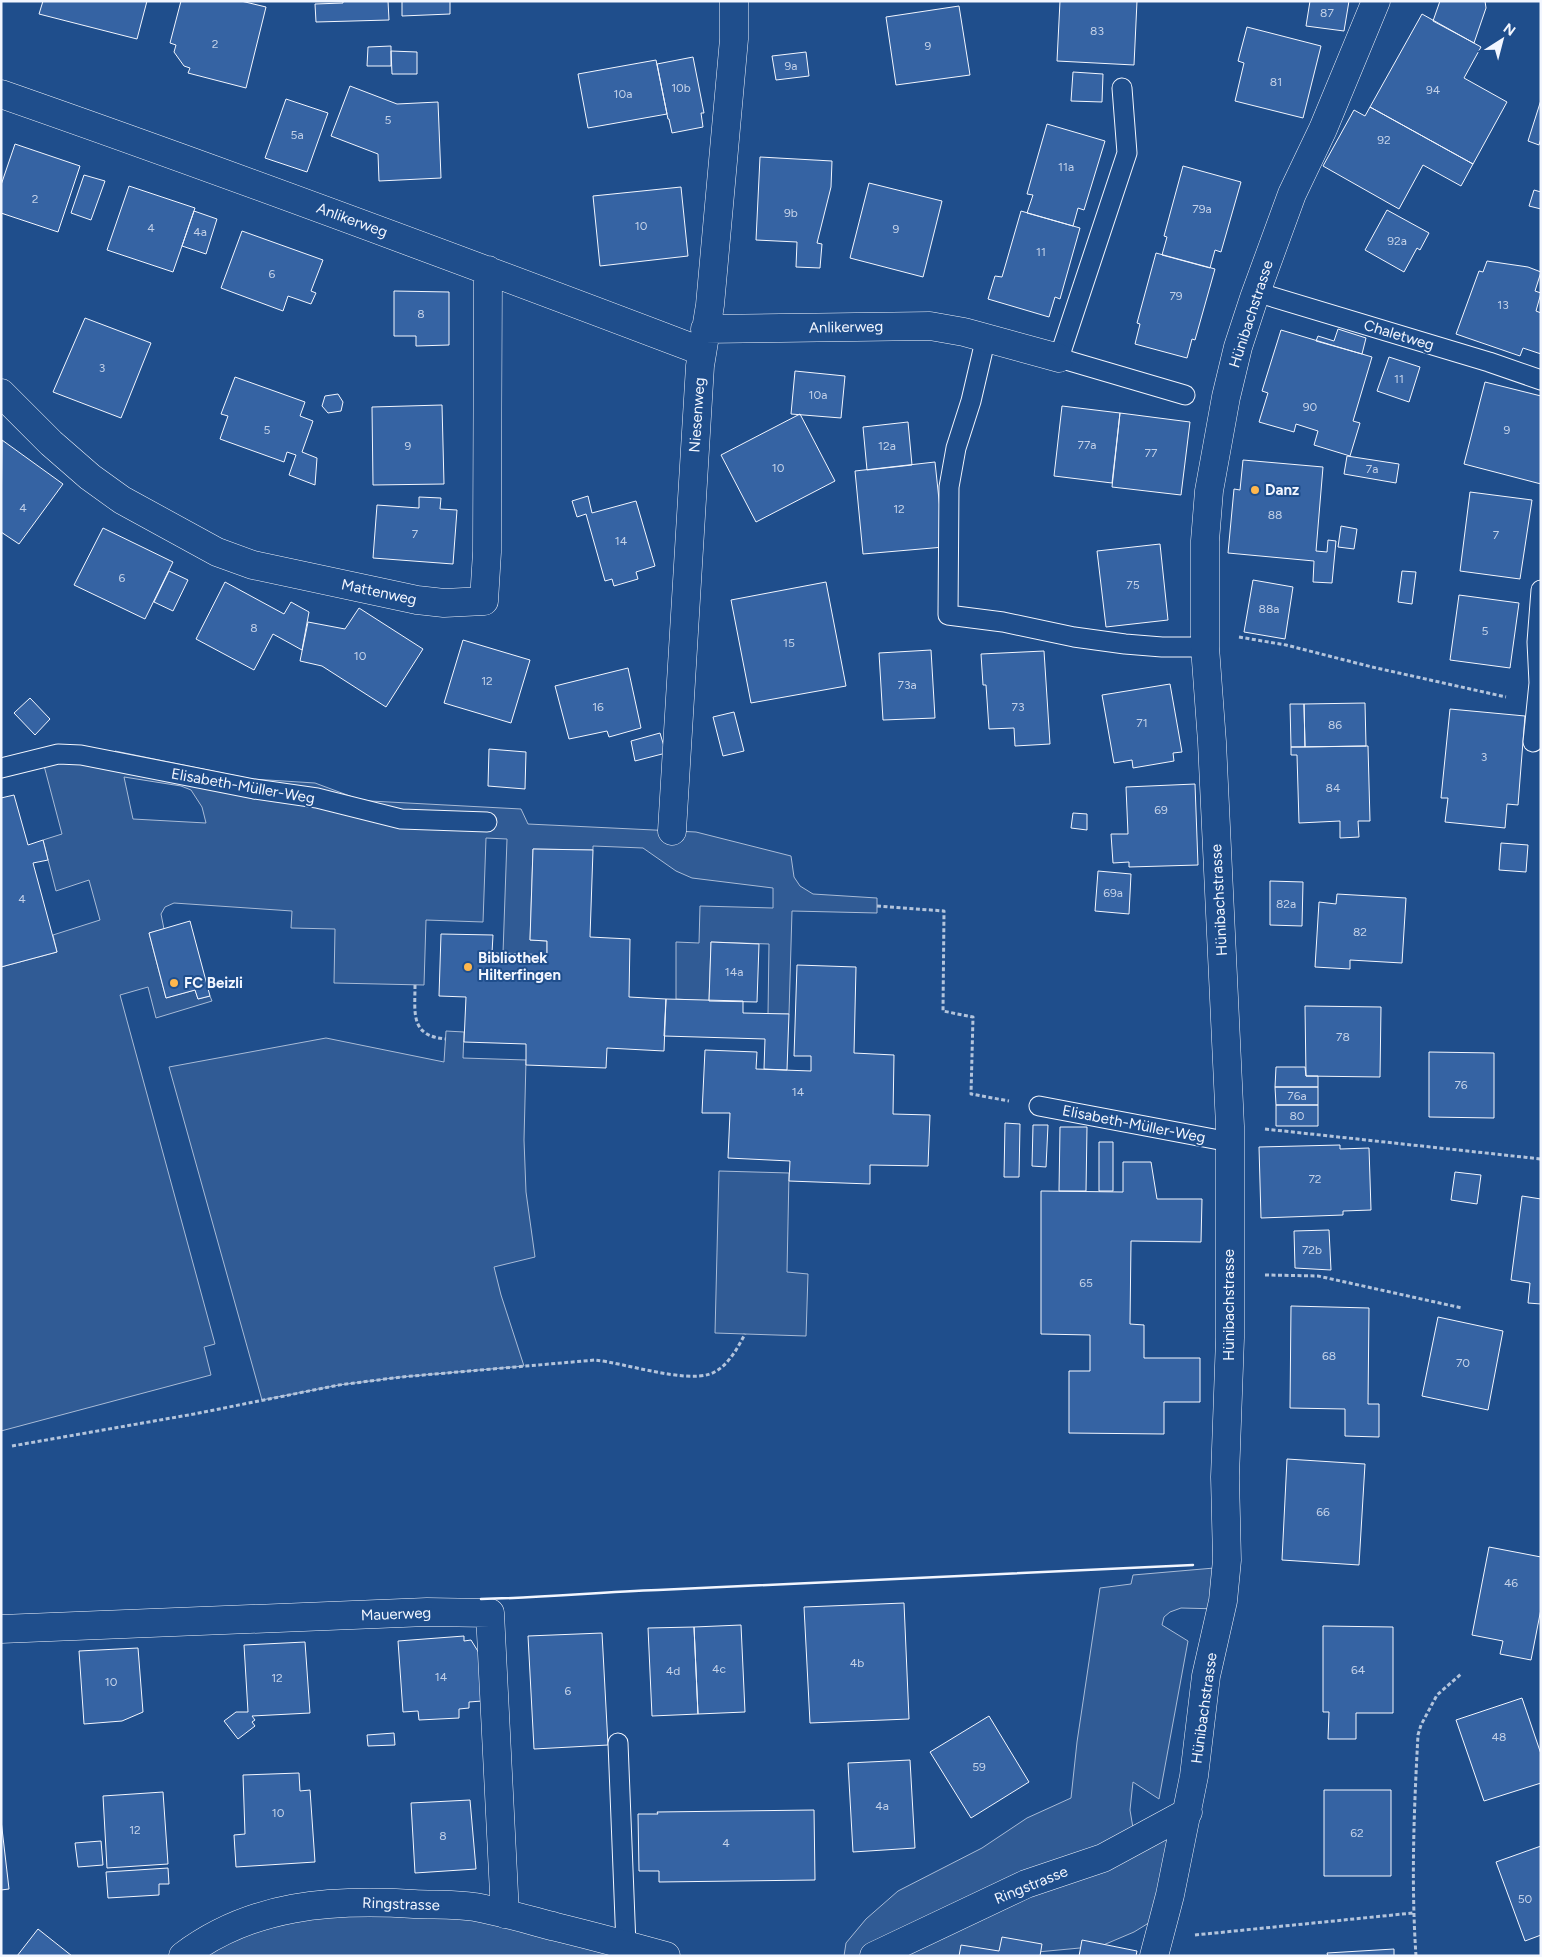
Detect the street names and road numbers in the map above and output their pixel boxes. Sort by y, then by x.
street label: Anlikerweg [314,199,390,241]
street label: Hünibachstrasse [1225,258,1277,370]
street label: Chaletweg [1362,316,1436,354]
street label: Anlikerweg [809,317,883,337]
street label: Niesenweg [685,377,709,453]
street label: Mattenweg [340,575,418,609]
street label: Elisabeth-Müller-Weg [170,764,316,808]
street label: Hünibachstrasse [1207,844,1231,956]
street label: Elisabeth-Müller-Weg [1061,1101,1207,1147]
street label: Hünibachstrasse [1220,1249,1238,1361]
street label: Mauerweg [360,1604,432,1624]
street label: Hünibachstrasse [1187,1651,1221,1765]
street label: Ringstrasse [992,1862,1070,1908]
street label: Ringstrasse [362,1894,440,1914]

